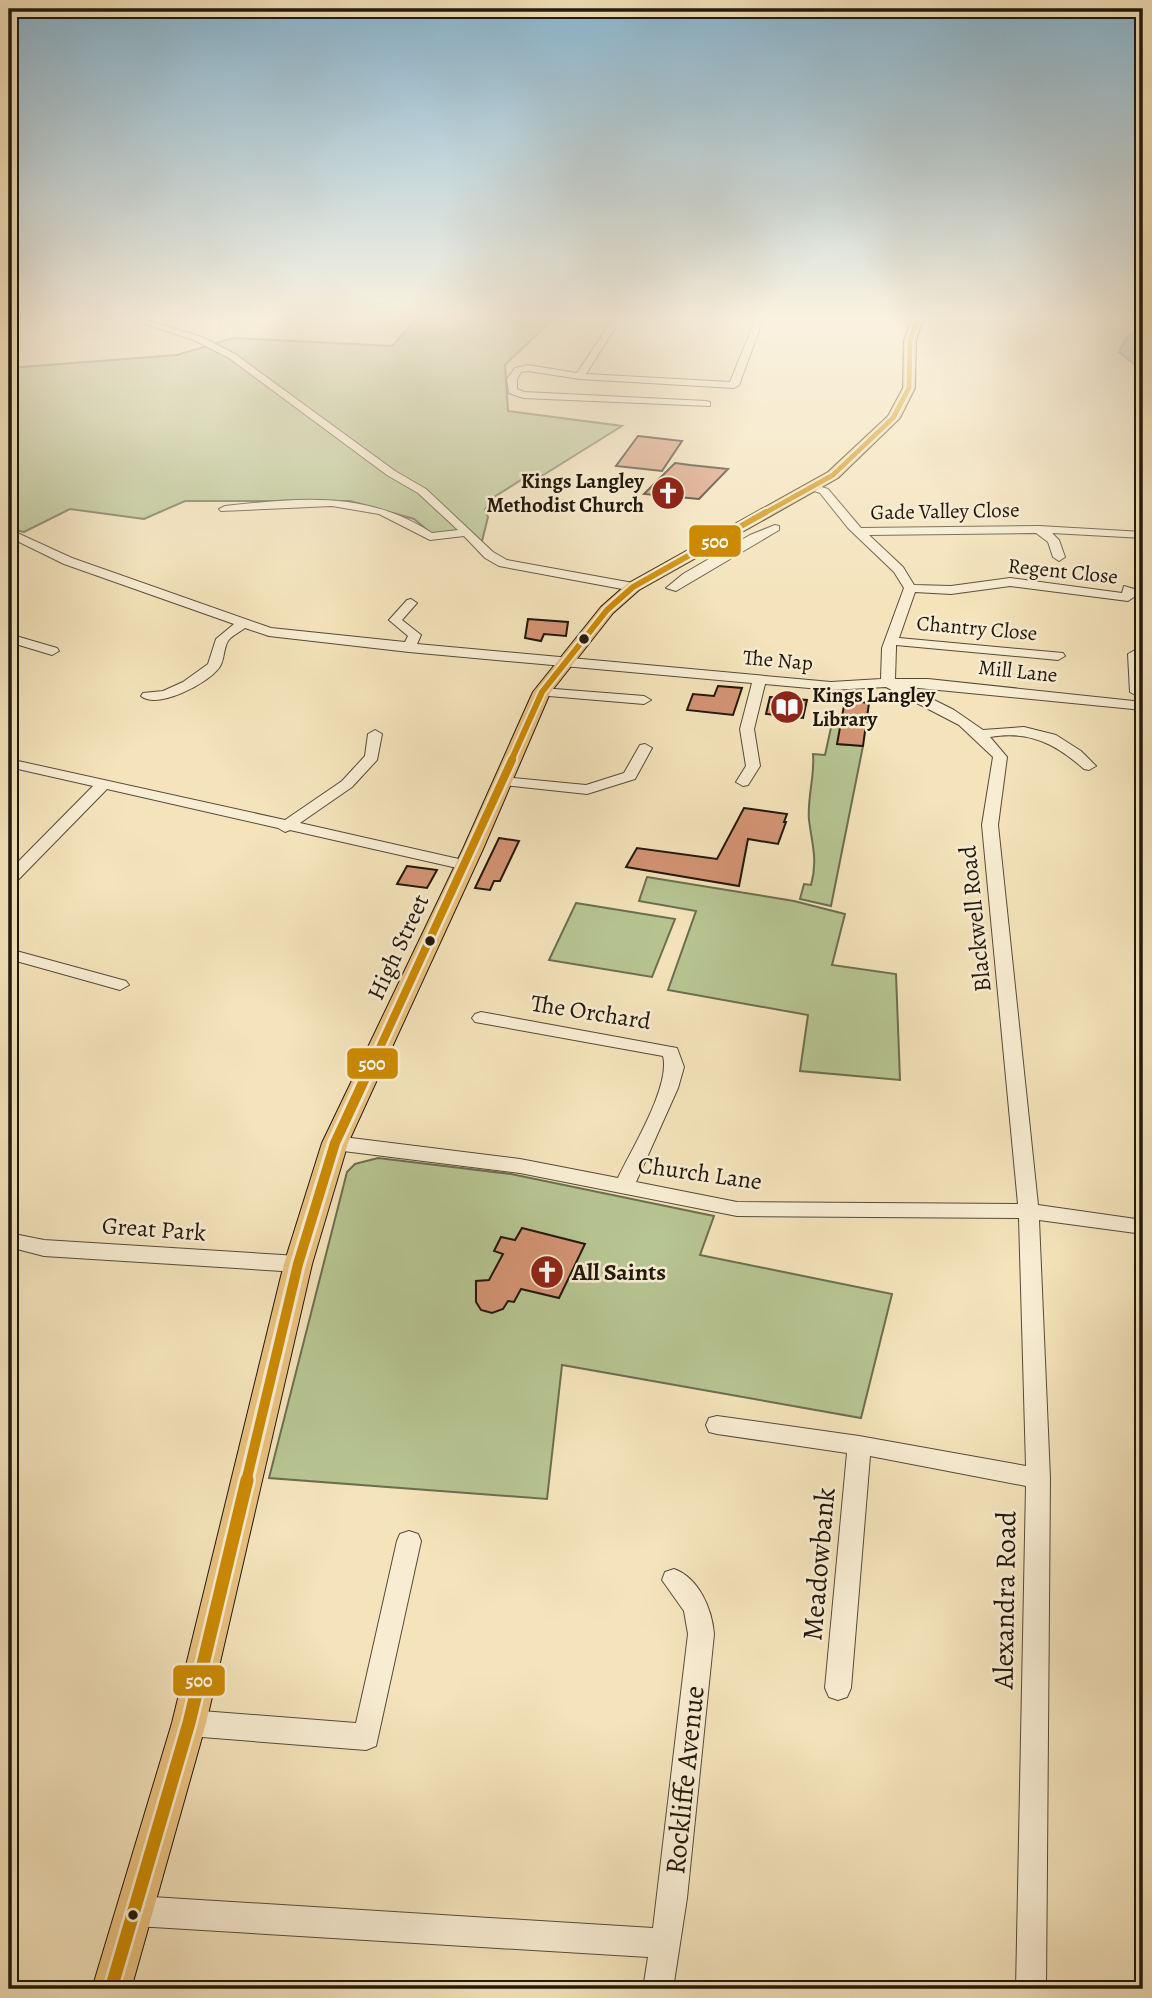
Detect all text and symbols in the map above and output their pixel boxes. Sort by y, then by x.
place label: Kings Langley Methodist Church [486,467,645,519]
church icon: Kings Langley Methodist Church [649,474,687,512]
street label: Gade Valley Close [870,496,1020,526]
line badge: 500 [688,524,742,558]
text: 500 [701,529,729,555]
street label: Regent Close [1007,551,1119,591]
street label: Chantry Close [915,609,1039,647]
unlabelled marker [577,632,591,646]
street label: The Nap [742,643,814,677]
street label: Mill Lane [977,653,1059,689]
place label: Kings Langley Library [812,681,937,733]
library icon: Kings Langley Library [768,688,806,726]
street label: Blackwell Road [951,844,999,994]
street label: High Street [360,889,436,1005]
unlabelled marker [423,934,437,948]
street label: The Orchard [529,987,653,1037]
line badge: 500 [346,1047,399,1080]
text: 500 [358,1051,386,1077]
street label: Church Lane [636,1148,764,1198]
street label: Great Park [101,1209,207,1249]
church icon: All Saints [528,1253,566,1291]
place label: All Saints [571,1256,666,1288]
street label: Meadowbank [793,1486,845,1642]
street label: Alexandra Road [984,1510,1026,1690]
line badge: 500 [172,1664,226,1697]
text: 500 [185,1668,213,1694]
street label: Rockliffe Avenue [656,1684,714,1876]
unlabelled marker [126,1908,140,1922]

